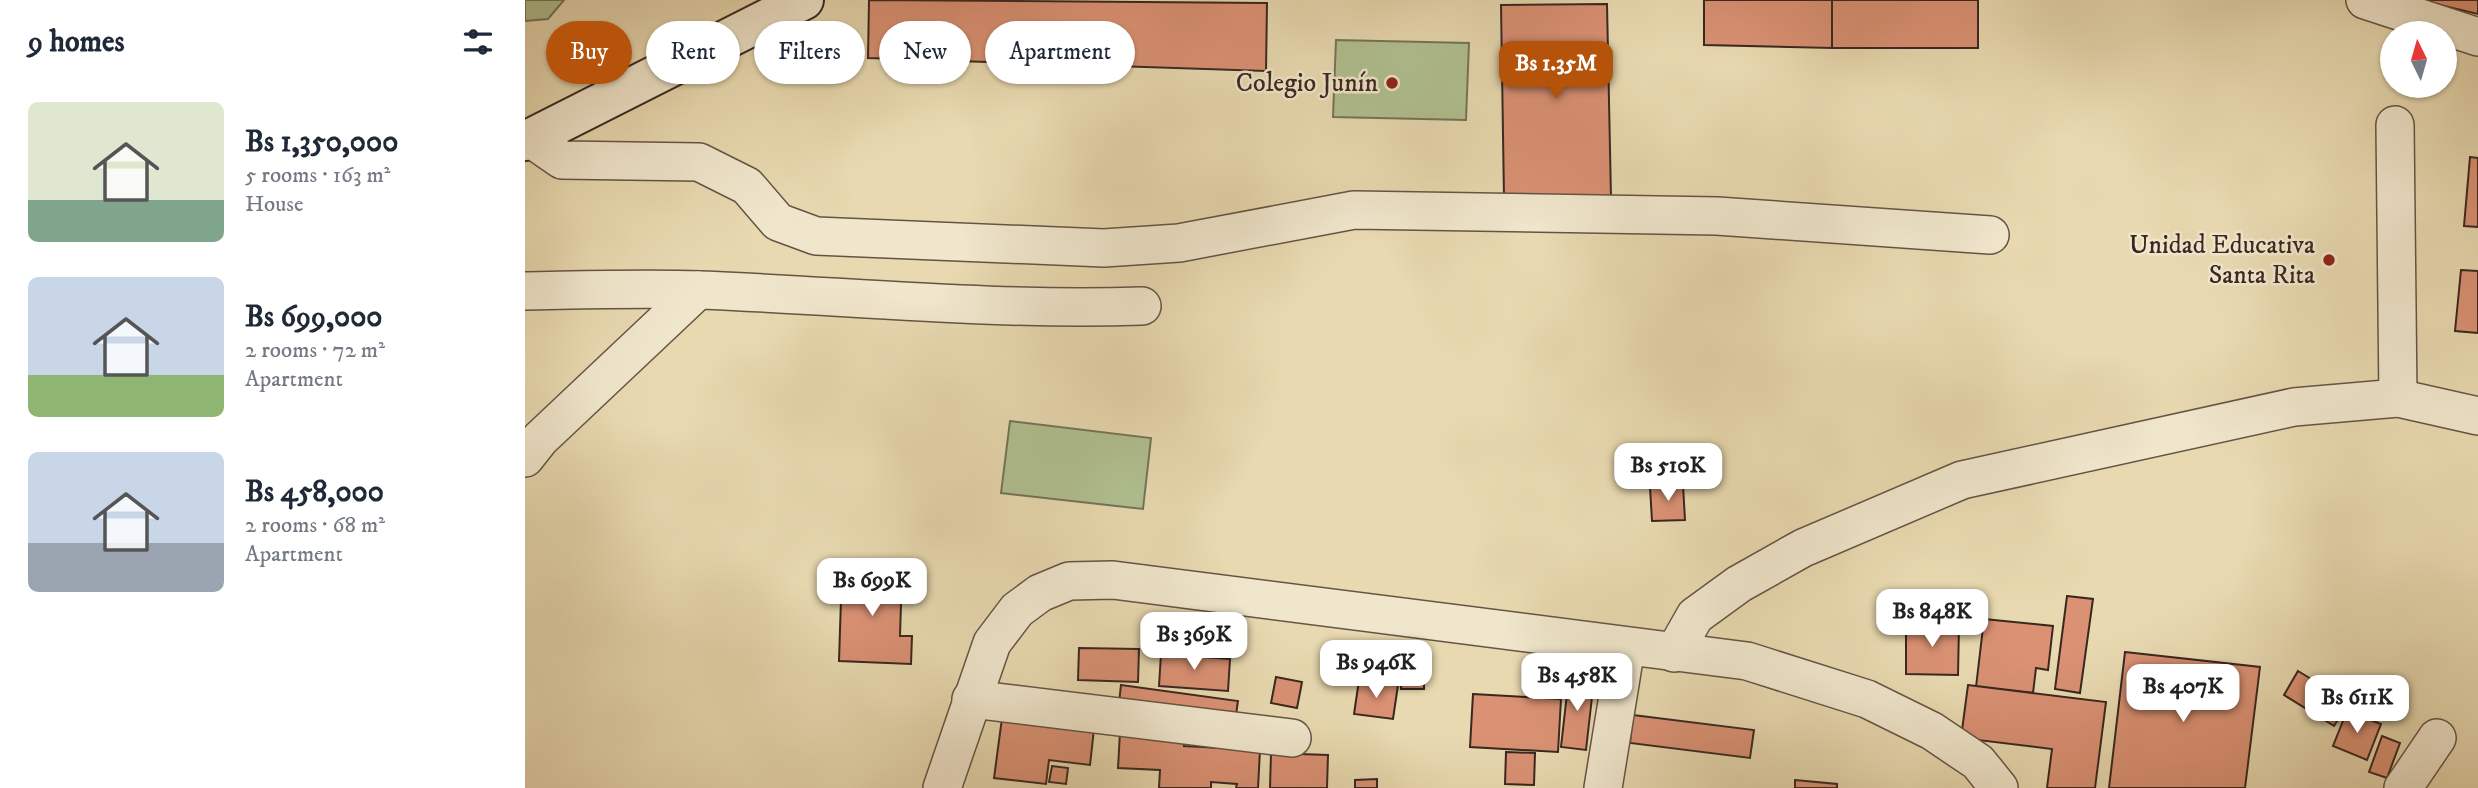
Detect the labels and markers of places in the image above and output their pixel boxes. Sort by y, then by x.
pin: Bs 1.35M [1484,42,1628,101]
place label: Colegio Junín [1236,67,1378,100]
marker: Colegio Junín [1384,75,1400,91]
place label: Unidad Educativa Santa Rita [2129,229,2315,292]
marker: Unidad Educativa Santa Rita [2321,252,2337,268]
pin: Bs 510K [1603,444,1733,503]
pin: Bs 699K [807,558,937,618]
pin: Bs 848K [1867,590,1997,649]
pin: Bs 369K [1129,612,1259,672]
pin: Bs 946K [1311,640,1441,700]
pin: Bs 458K [1512,654,1642,713]
pin: Bs 407K [2118,664,2248,724]
pin: Bs 611K [2292,676,2422,735]

